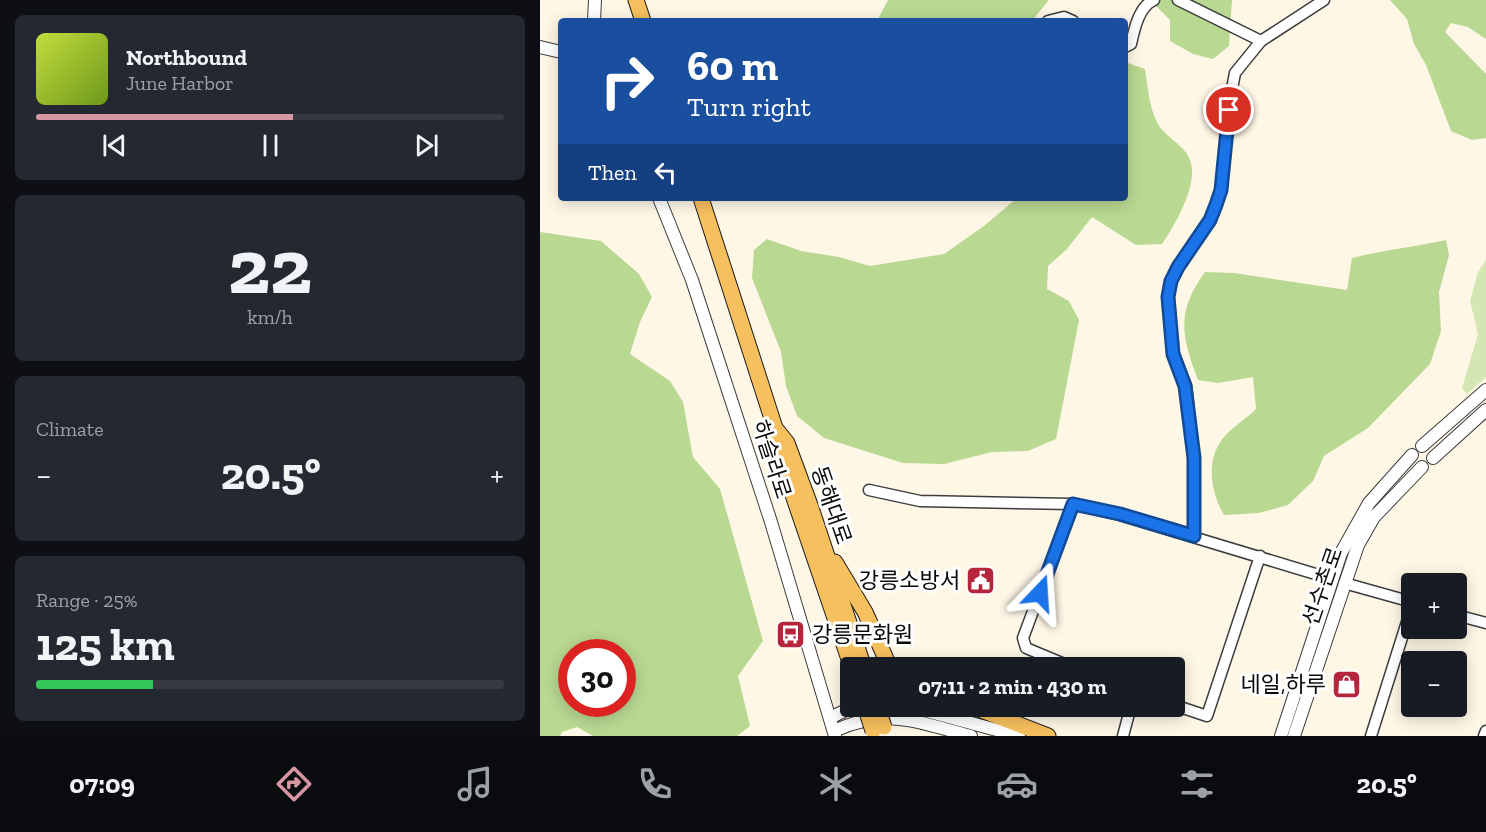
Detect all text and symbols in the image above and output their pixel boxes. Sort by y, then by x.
text: 60 m [687,40,778,91]
icon: right [588,42,666,120]
text: Northbound [126,44,247,71]
text: June Harbor [126,71,234,95]
pin [1203,84,1254,135]
text: Turn right [687,91,811,123]
icon: arrive [1212,93,1245,126]
icon: previous [98,129,131,162]
icon: pause [254,129,287,162]
icon: next [410,129,443,162]
icon: left [649,156,682,189]
text: Then [588,159,637,186]
text: 22 [228,219,312,313]
text: km/h [247,305,293,329]
street label: 하슬라로 [746,416,797,502]
text: Climate [36,417,104,441]
text: 20.5° [221,447,321,501]
text: − [36,455,51,494]
text: + [490,455,504,494]
street label: 동해대로 [806,462,857,548]
street label: 선수촌로 [1297,543,1348,629]
position arrow [1008,561,1072,625]
public building icon: 강릉소방서 [965,564,997,596]
place label: 강릉소방서 [859,567,960,594]
map controls [1401,573,1467,717]
button: + [1401,573,1467,639]
text: Range · 25% [36,588,138,612]
text: 125 km [36,618,175,672]
bus stop icon: 강릉문화원 [775,618,807,650]
place label: 강릉문화원 [812,621,913,648]
speed limit sign: 30 [558,639,636,717]
button: − [1401,651,1467,717]
shop icon: 네일,하루 [1331,668,1363,700]
place label: 네일,하루 [1241,671,1326,698]
text: 07:11 · 2 min · 430 m [918,673,1107,700]
icon: directions [273,763,315,805]
icon: music [454,763,496,805]
icon: phone [634,763,676,805]
icon: climate [815,763,857,805]
icon: car [996,763,1038,805]
icon: filters [1176,763,1218,805]
text: 07:09 [69,768,135,800]
text: 20.5° [1357,768,1417,800]

